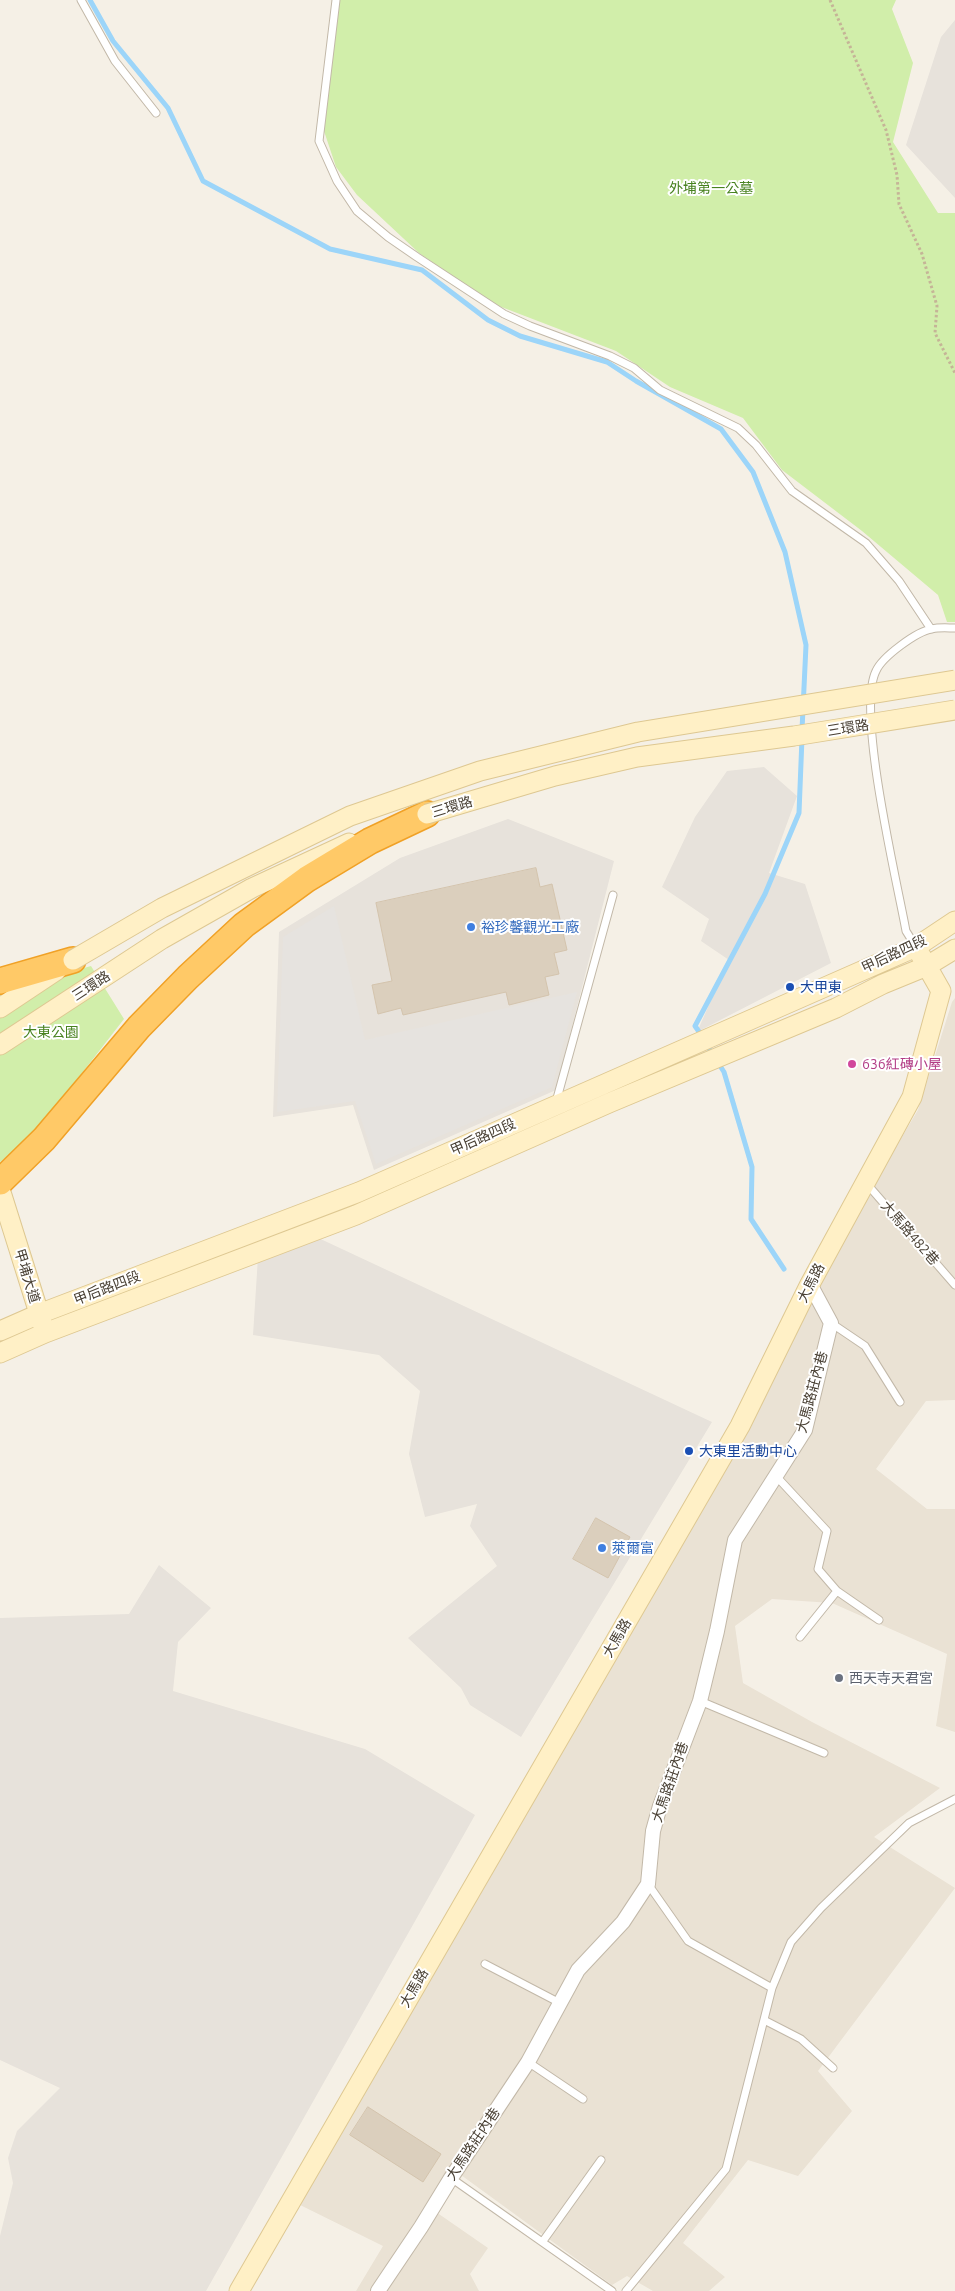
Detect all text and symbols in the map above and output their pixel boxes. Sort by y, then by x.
park label: 外埔第一公墓 [669,180,753,196]
street label: 三環路 [826,716,870,740]
street label: 三環路 [429,793,475,821]
place label: 裕珍馨觀光工廠 [481,919,579,935]
marker: 裕珍馨觀光工廠 [465,921,477,933]
street label: 甲后路四段 [859,932,929,976]
street label: 三環路 [69,968,113,1004]
place label: 大甲東 [800,979,842,995]
marker: 大甲東 [784,981,796,993]
park label: 大東公園 [23,1024,79,1040]
place label: 636紅磚小屋 [862,1056,942,1072]
marker: 636紅磚小屋 [846,1058,858,1070]
street label: 甲后路四段 [448,1115,518,1159]
street label: 大馬路482巷 [878,1197,942,1269]
street label: 甲埔大道 [11,1247,43,1305]
street label: 大馬路 [794,1260,828,1306]
street label: 甲后路四段 [71,1268,143,1308]
street label: 大馬路莊內巷 [793,1349,831,1435]
place label: 大東里活動中心 [699,1443,797,1459]
marker: 大東里活動中心 [683,1445,695,1457]
place label: 萊爾富 [612,1540,654,1556]
marker: 萊爾富 [596,1542,608,1554]
street label: 大馬路 [599,1616,635,1660]
place label: 西天寺天君宮 [849,1670,933,1686]
marker: 西天寺天君宮 [833,1672,845,1684]
street label: 大馬路莊內巷 [648,1740,692,1824]
street label: 大馬路 [396,1966,432,2010]
street label: 大馬路莊內巷 [443,2104,503,2184]

